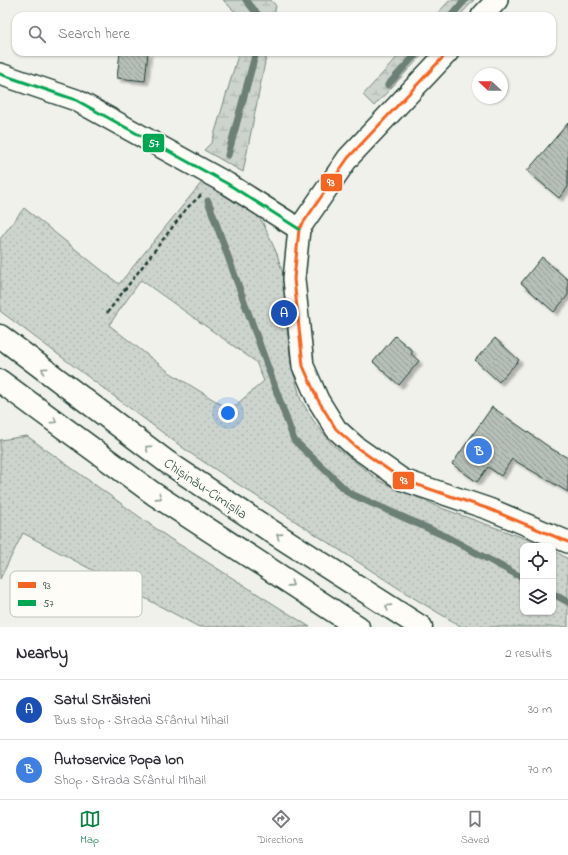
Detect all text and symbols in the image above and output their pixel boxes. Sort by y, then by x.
search box [12,12,556,56]
icon: search [26,23,48,45]
text: Search here [58,23,130,45]
north arrow [472,68,508,104]
line badge: 57 [142,133,165,153]
text: 57 [149,136,160,152]
line badge: 93 [320,173,343,192]
text: 93 [326,175,335,191]
pin: A [271,298,297,328]
one-way arrow [42,367,49,374]
your location [218,403,238,423]
one-way arrow [50,416,57,423]
pin: B [466,436,492,466]
one-way arrow [145,445,152,453]
street label: Chișinău-Cimișlia [159,453,251,525]
line badge: 93 [392,471,415,490]
text: 93 [399,473,408,489]
one-way arrow [155,493,162,500]
one-way arrow [276,534,283,541]
map controls [520,543,556,615]
button: locate [520,543,556,579]
legend [10,571,142,617]
text: 93 [43,578,51,594]
one-way arrow [287,579,294,586]
button: layers [520,579,556,615]
text: 57 [43,596,54,612]
one-way arrow [385,604,392,611]
text: Nearby [16,641,68,666]
text: 2 results [505,644,552,663]
text: Satul Străisteni [54,689,151,711]
text: A [25,700,33,719]
text: 30 m [528,700,552,719]
text: Bus stop · Strada Sfântul Mihail [54,711,228,730]
text: Autoservice Popa Ion [54,749,184,771]
text: B [25,760,33,779]
text: 70 m [528,760,552,779]
text: Shop · Strada Sfântul Mihail [54,771,206,790]
tab: Map [79,808,101,848]
tab: Directions [258,808,303,848]
tab: Saved [461,808,489,848]

